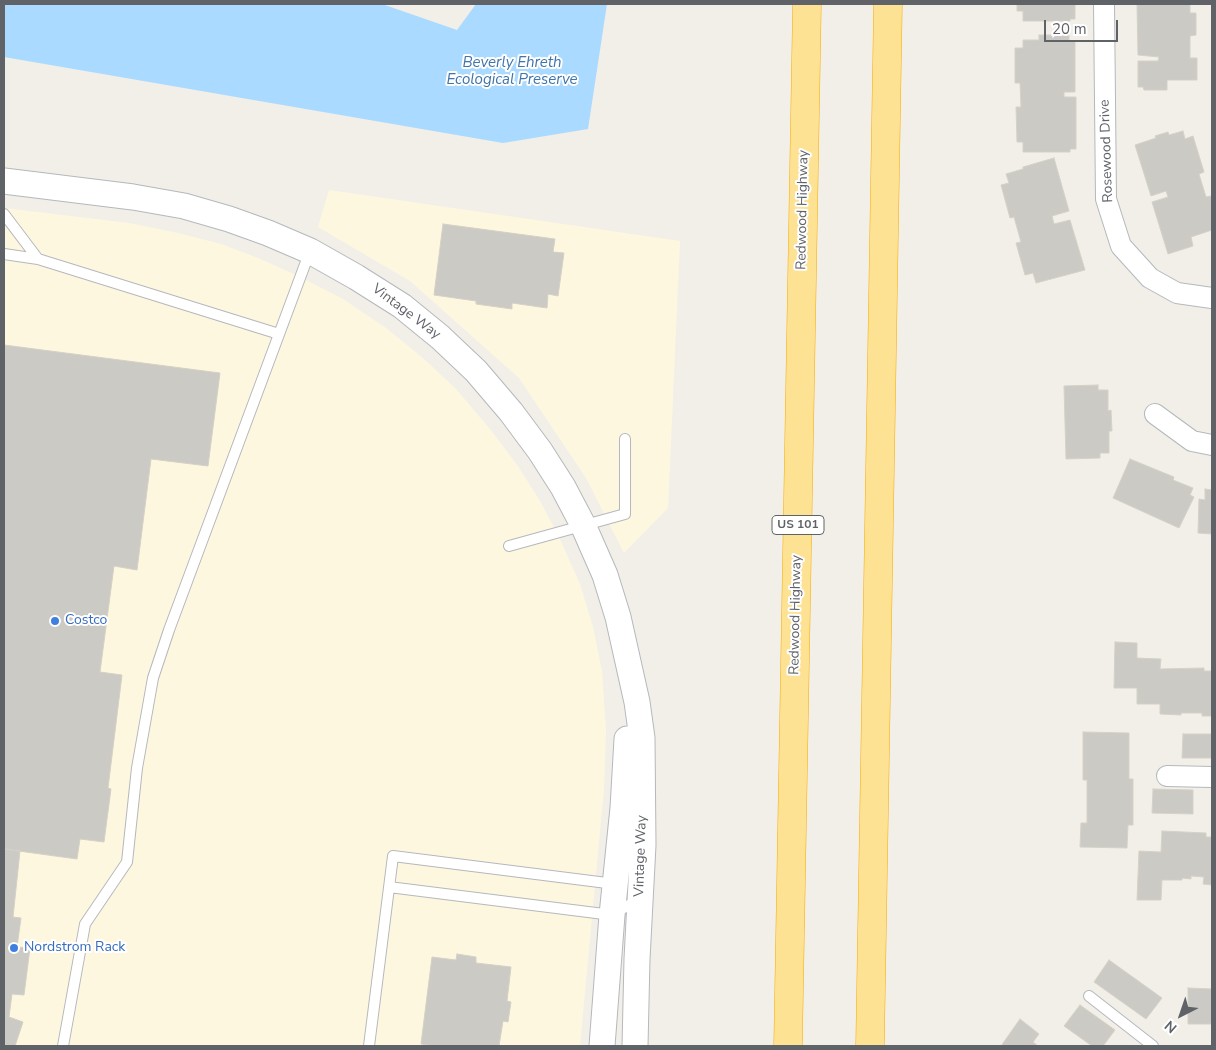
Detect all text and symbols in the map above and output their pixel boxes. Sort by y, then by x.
scale bar [1046,10,1120,42]
text: 20 m [1052,19,1087,39]
water label: Beverly Ehreth Ecological Preserve [446,54,578,89]
street label: Rosewood Drive [1097,99,1117,203]
street label: Redwood Highway [794,150,812,270]
street label: Vintage Way [368,281,444,343]
road number: US 101 [772,516,824,534]
street label: Redwood Highway [787,555,805,675]
place label: Costco [65,613,107,629]
marker: Costco [49,615,61,627]
street label: Vintage Way [631,815,651,897]
place label: Nordstrom Rack [24,940,125,956]
marker: Nordstrom Rack [8,942,20,954]
north arrow [1156,990,1206,1040]
text: N [1161,1016,1181,1037]

